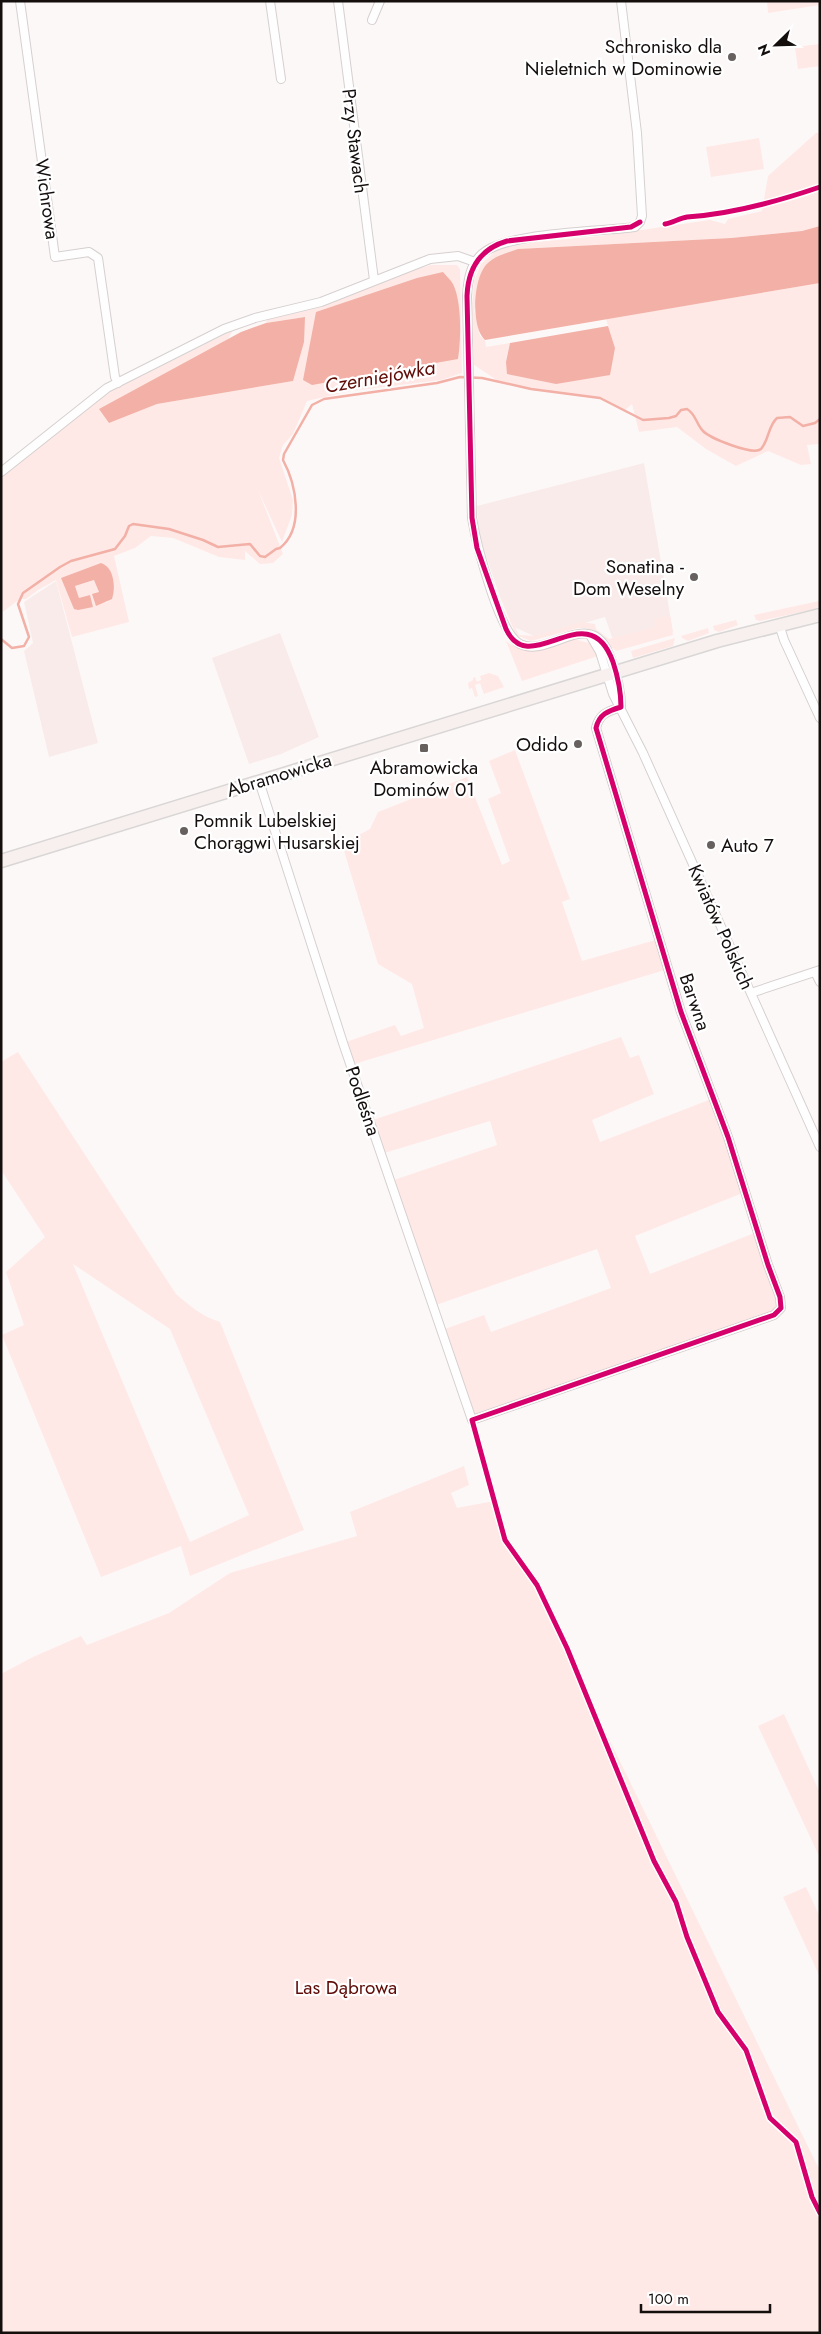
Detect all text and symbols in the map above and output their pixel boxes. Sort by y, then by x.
north arrow [751,20,801,70]
place label: Schronisko dla Nieletnich w Dominowie [525,33,722,82]
text: N [753,41,775,59]
marker: Schronisko dla Nieletnich w Dominowie [726,51,738,63]
street label: Przy Stawach [335,87,375,195]
street label: Wichrowa [28,157,66,241]
water label: Czerniejówka [322,353,438,401]
place label: Sonatina - Dom Weselny [573,553,685,602]
marker: Sonatina - Dom Weselny [688,571,700,583]
place label: Odido [516,731,568,758]
marker: Odido [572,738,584,750]
marker: Abramowicka Dominów 01 [418,742,430,754]
street label: Abramowicka [223,746,335,804]
place label: Abramowicka Dominów 01 [370,754,478,803]
place label: Pomnik Lubelskiej Chorągwi Husarskiej [194,807,360,856]
marker: Pomnik Lubelskiej Chorągwi Husarskiej [178,825,190,837]
place label: Auto 7 [721,832,774,859]
marker: Auto 7 [705,839,717,851]
street label: Kwiatów Polskich [681,860,761,994]
street label: Barwna [673,970,717,1034]
street label: Podleśna [339,1063,387,1139]
park label: Las Dąbrowa [295,1974,397,2001]
scale bar [641,2282,770,2314]
text: 100 m [648,2288,689,2310]

